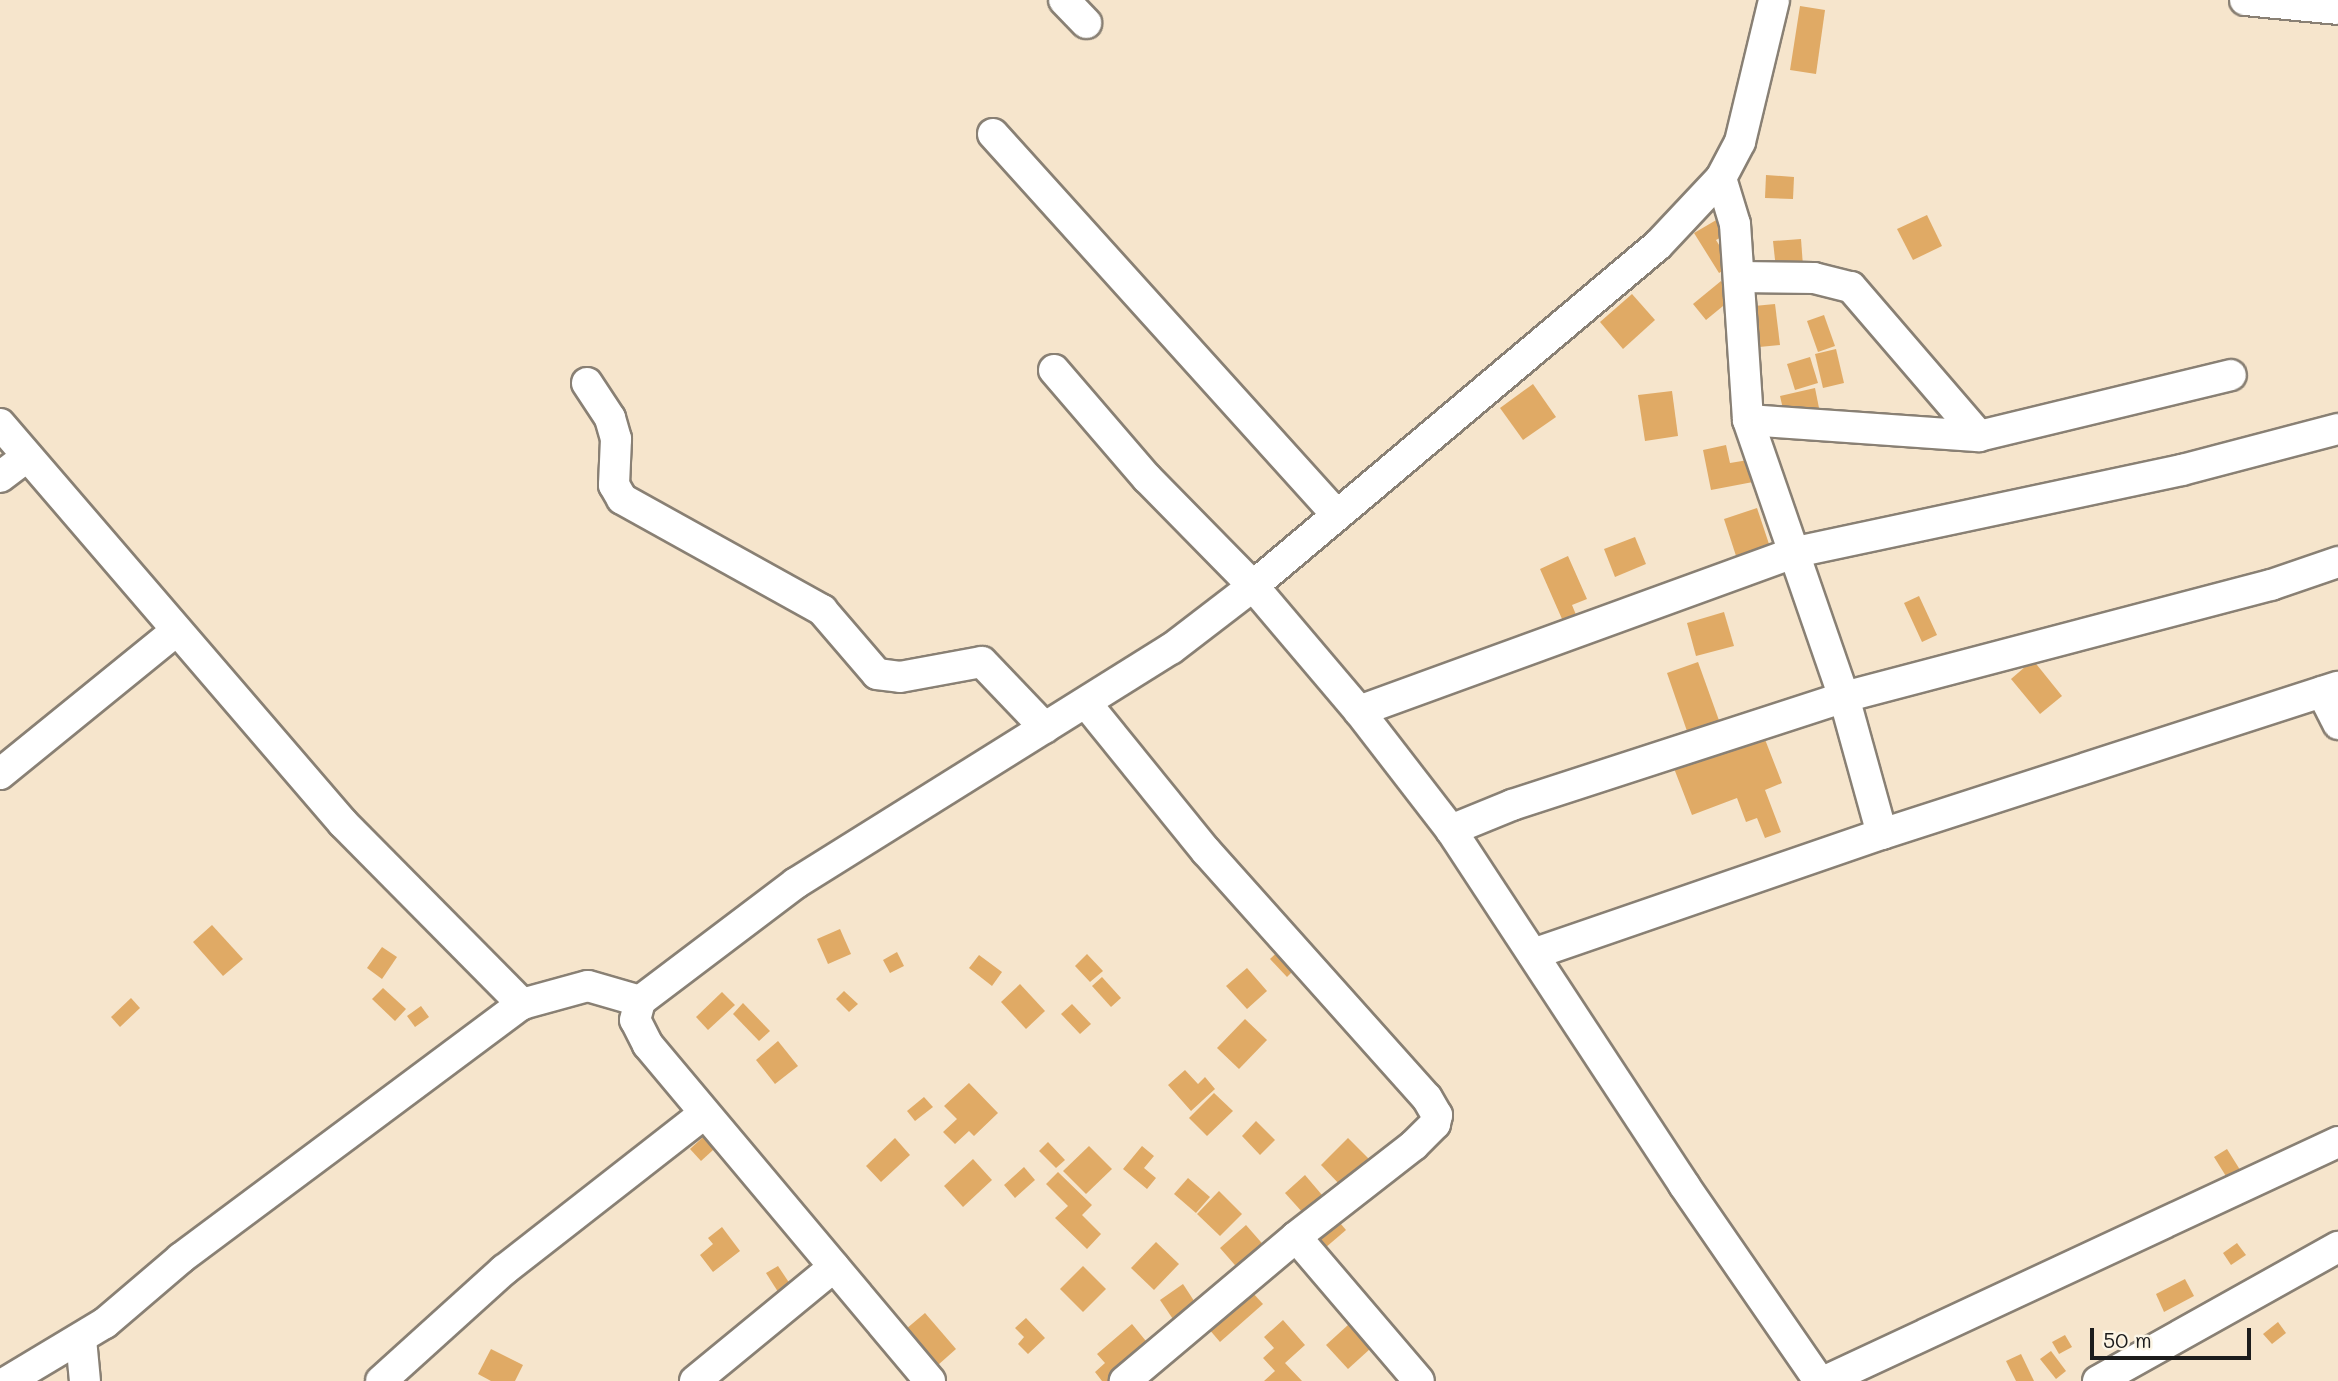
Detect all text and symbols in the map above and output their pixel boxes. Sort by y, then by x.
scale bar [2093,1314,2254,1358]
text: 50 m [2103,1326,2152,1353]

